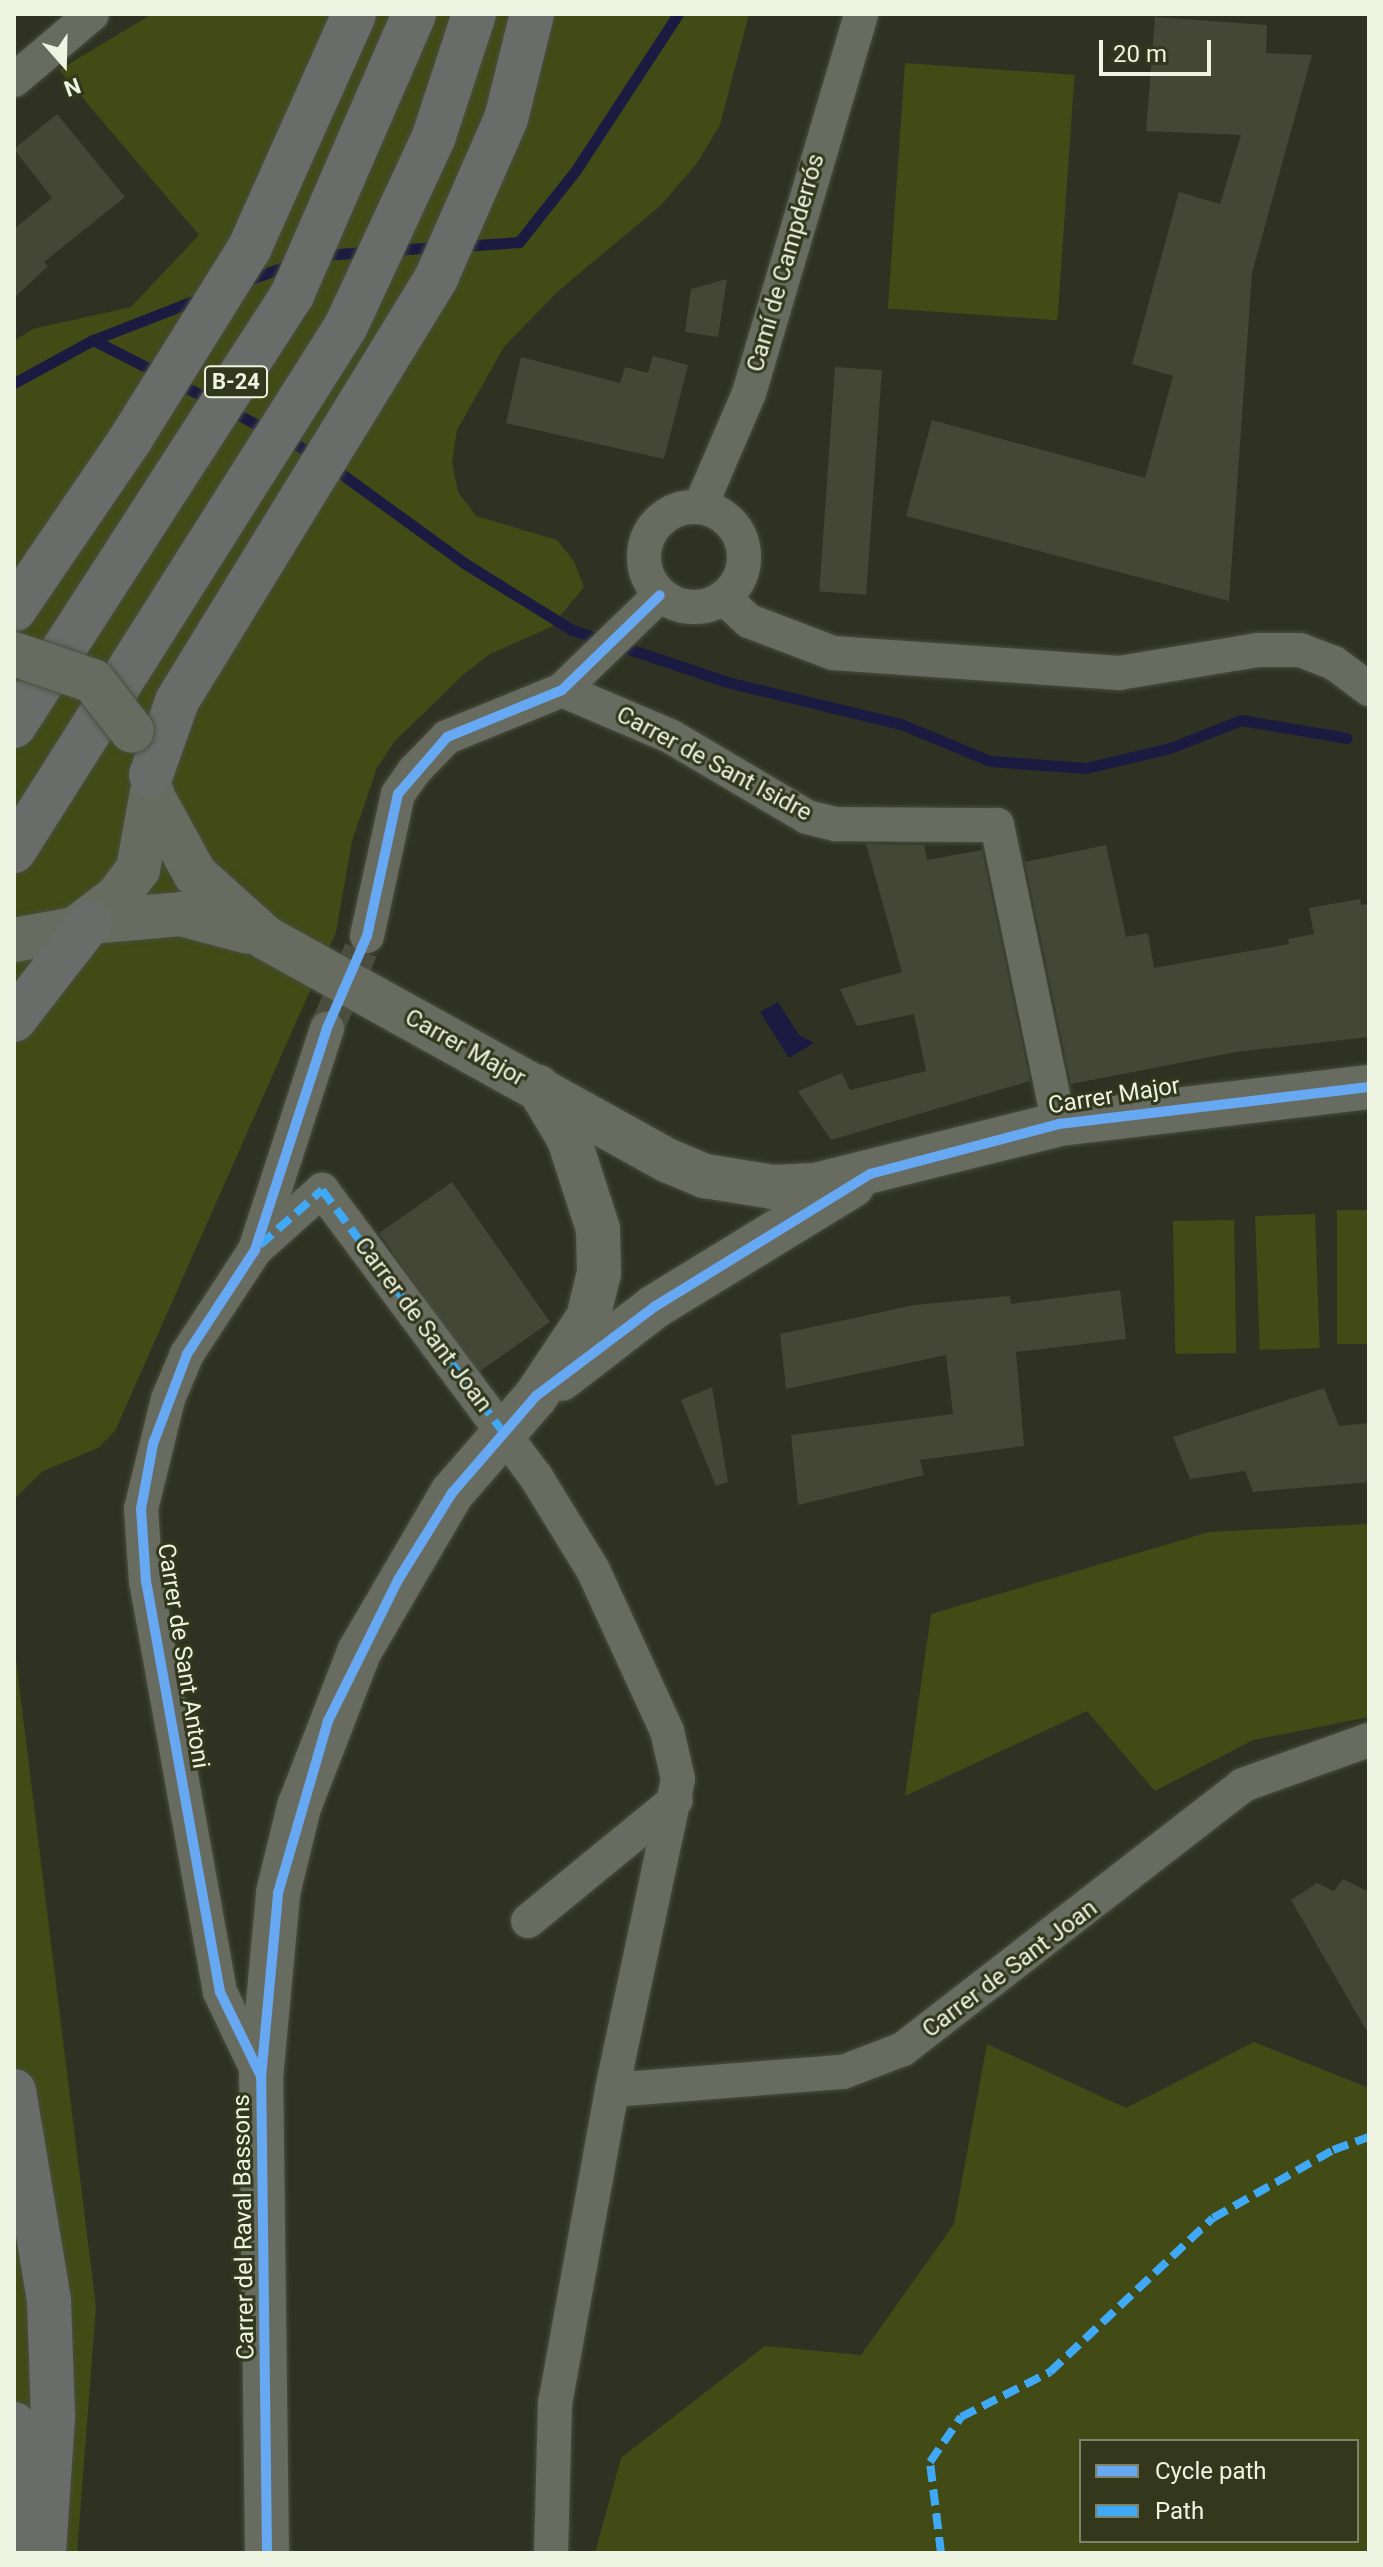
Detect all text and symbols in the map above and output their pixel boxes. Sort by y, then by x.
north arrow [24,24,104,104]
scale bar [1103,24,1215,74]
text: 20 m [1113,40,1167,68]
text: N [61,73,84,101]
street label: Camí de Campderrós [741,151,831,375]
road number: B-24 [204,364,268,400]
street label: Carrer de Sant Isidre [611,700,817,828]
street label: Carrer Major [400,1003,530,1093]
street label: Carrer Major [1046,1071,1182,1121]
street label: Carrer de Sant Joan [348,1232,498,1418]
street label: Carrer de Sant Antoni [151,1541,215,1771]
street label: Carrer de Sant Joan [917,1894,1103,2044]
street label: Carrer del Raval Bassons [227,2094,261,2360]
legend [1079,2439,1359,2543]
text: Cycle path [1155,2457,1267,2485]
text: Path [1155,2497,1204,2525]

